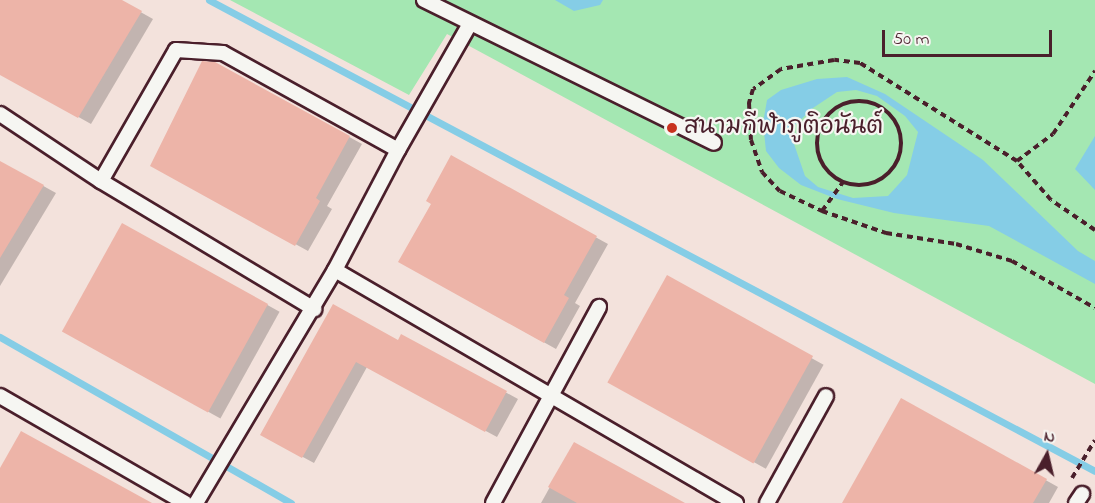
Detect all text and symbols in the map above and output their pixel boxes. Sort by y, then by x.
scale bar [885,18,1054,56]
text: 50 m [893,27,930,53]
place label: สนามกีฬาภูติอนันต์ [684,114,883,142]
marker: สนามกีฬาภูติอนันต์ [665,121,679,135]
north arrow [1017,425,1077,485]
text: N [1042,425,1057,450]

